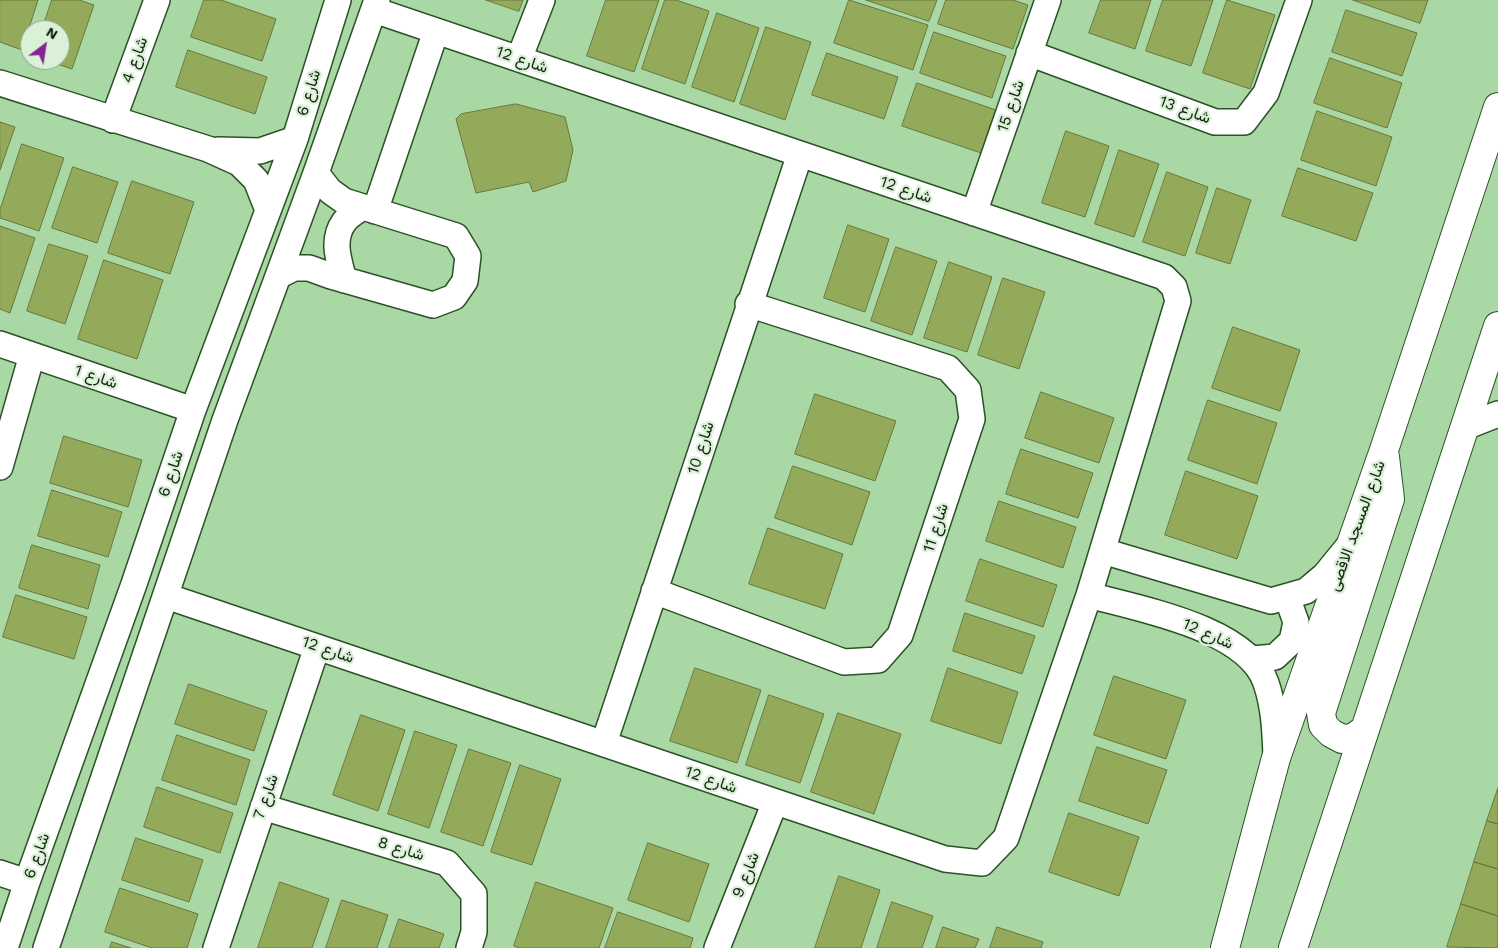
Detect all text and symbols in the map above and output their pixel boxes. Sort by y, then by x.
north arrow [20,20,70,70]
text: N [44,23,61,43]
street label: شارع 4 [118,34,152,86]
street label: شارع 12 [494,42,550,78]
street label: شارع 6 [293,68,325,118]
street label: شارع 15 [993,78,1029,134]
street label: شارع 13 [1157,92,1213,128]
street label: شارع 12 [878,172,934,208]
street label: شارع 1 [72,361,120,393]
street label: شارع 10 [684,419,718,477]
street label: شارع 6 [154,448,188,500]
street label: شارع المسجد الاقصى [1324,458,1390,594]
street label: شارع 11 [919,501,953,555]
street label: شارع 12 [1180,614,1236,654]
street label: شارع 12 [300,632,356,668]
street label: شارع 12 [683,762,739,798]
street label: شارع 7 [249,772,283,822]
street label: شارع 6 [20,830,54,882]
street label: شارع 8 [375,833,427,865]
street label: شارع 9 [728,849,764,901]

